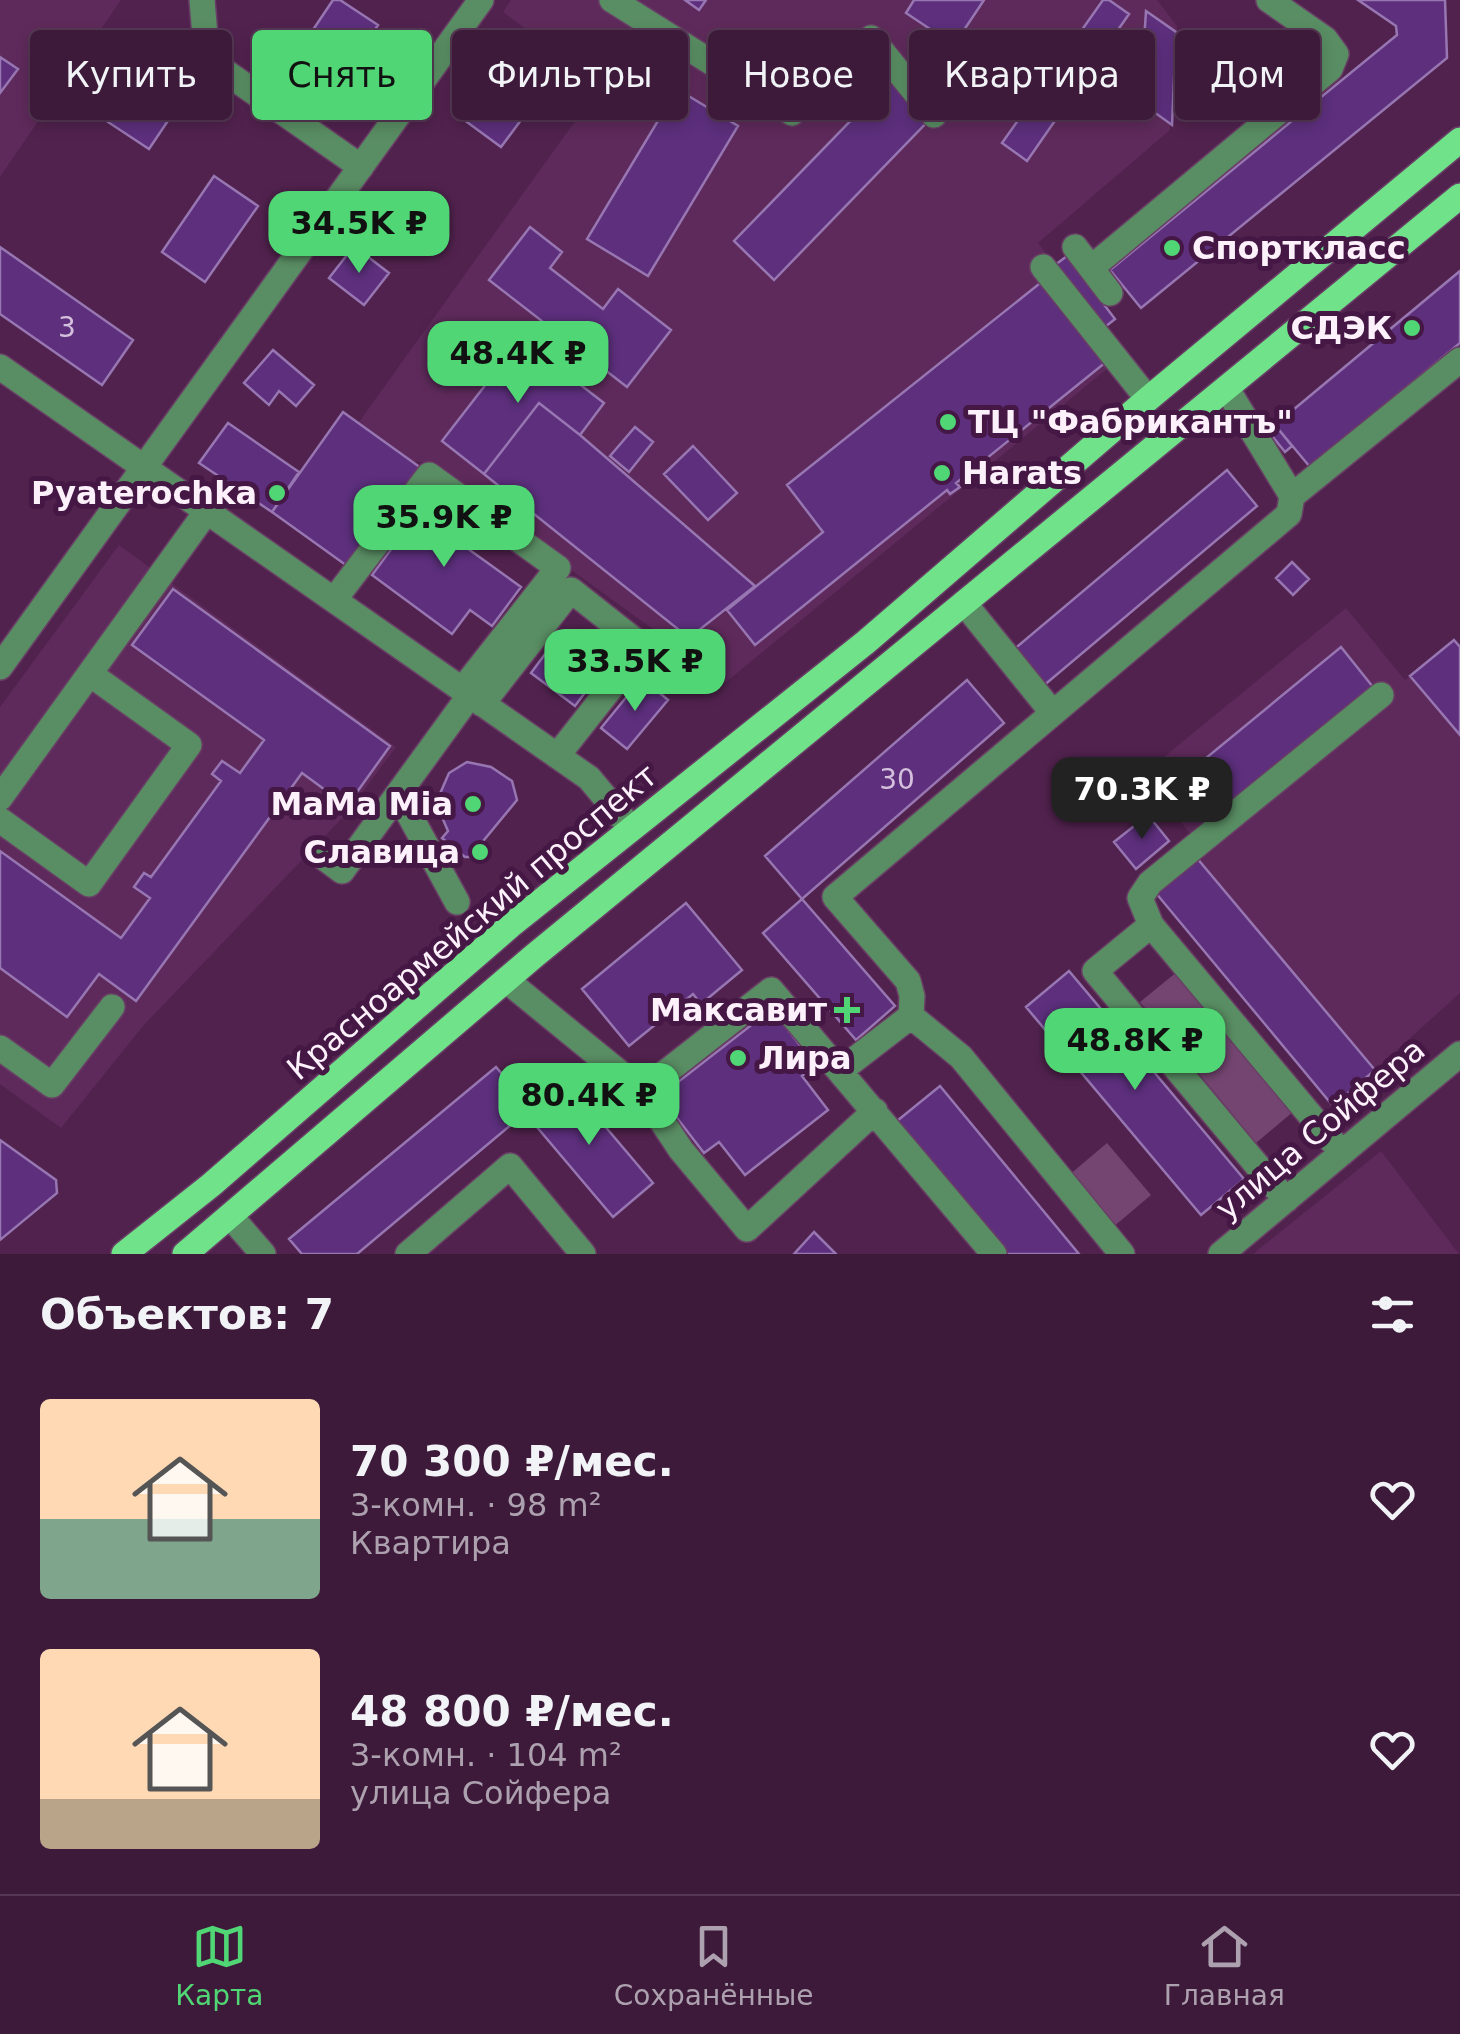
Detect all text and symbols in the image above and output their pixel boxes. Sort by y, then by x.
chip: Купить [30,30,232,120]
chip: Снять [252,30,432,120]
chip: Фильтры [452,30,688,120]
chip: Новое [708,30,889,120]
chip: Квартира [909,30,1155,120]
chip: Дом [1175,30,1320,120]
pin: 34.5K ₽ [267,191,451,276]
text: 34.5K ₽ [290,204,428,242]
place label: Спорткласс [1192,229,1406,267]
marker: Спорткласс [1161,237,1183,259]
place label: СДЭК [1290,309,1392,347]
house number: 3 [58,311,76,344]
marker: СДЭК [1401,317,1423,339]
pin: 48.4K ₽ [426,321,610,406]
text: 48.4K ₽ [449,334,587,372]
place label: ТЦ "Фабрикантъ" [968,403,1293,441]
marker: ТЦ "Фабрикантъ" [937,411,959,433]
place label: Harats [962,454,1082,492]
marker: Harats [931,462,953,484]
place label: Pyaterochka [31,474,257,512]
marker: Pyaterochka [266,482,288,504]
pin: 35.9K ₽ [352,485,536,570]
text: 35.9K ₽ [375,498,513,536]
pin: 33.5K ₽ [543,629,727,714]
text: 33.5K ₽ [566,642,704,680]
street label: Красноармейский проспект [279,756,665,1088]
pin: 70.3K ₽ [1050,757,1234,842]
house number: 30 [879,763,915,796]
text: 70.3K ₽ [1073,770,1211,808]
place label: MaMa Mia [271,785,453,823]
marker: MaMa Mia [462,793,484,815]
place label: Славица [304,833,460,871]
marker: Славица [469,841,491,863]
place label: Максавит [650,991,827,1029]
marker: Максавит [836,999,858,1021]
pin: 48.8K ₽ [1043,1008,1227,1093]
text: 48.8K ₽ [1066,1021,1204,1059]
street label: улица Сойфера [1208,1030,1432,1228]
place label: Лира [758,1039,852,1077]
marker: Лира [727,1047,749,1069]
pin: 80.4K ₽ [497,1063,681,1148]
text: 80.4K ₽ [520,1076,658,1114]
icon: filters [1365,1287,1420,1342]
text: Объектов: 7 [40,1290,334,1339]
text: 70 300 ₽/мес. [350,1437,674,1486]
icon: home [120,1439,240,1559]
icon: heart [1365,1472,1420,1527]
text: 3-комн. · 98 m² [350,1486,601,1524]
text: Квартира [350,1524,511,1562]
text: 48 800 ₽/мес. [350,1687,674,1736]
icon: home [120,1689,240,1809]
icon: heart [1365,1722,1420,1777]
text: 3-комн. · 104 m² [350,1736,622,1774]
text: улица Сойфера [350,1774,611,1812]
tab: Карта [175,1919,263,2012]
tab: Сохранённые [614,1919,813,2012]
tab: Главная [1164,1919,1285,2012]

